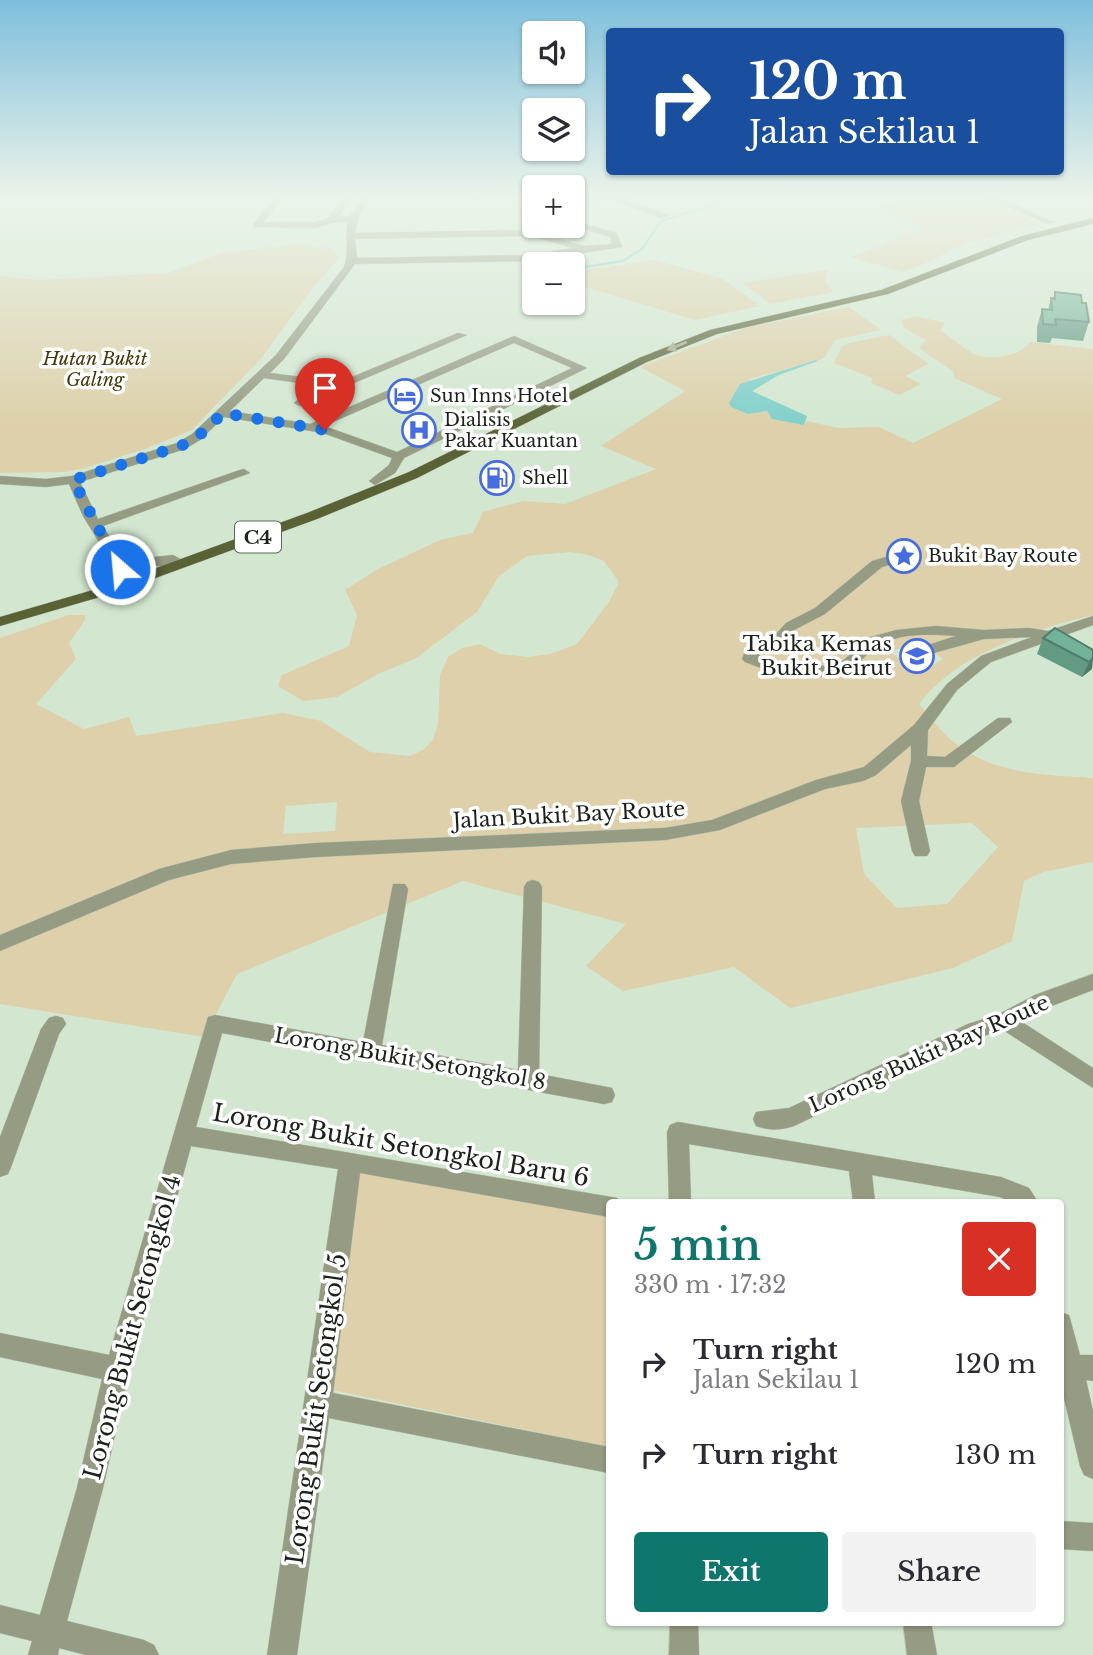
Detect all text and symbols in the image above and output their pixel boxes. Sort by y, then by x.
map controls [522,21,585,315]
button: sound [522,21,585,84]
text: 120 m [749,51,907,112]
icon: right [634,56,725,147]
button: layers [522,98,585,161]
text: Jalan Sekilau 1 [749,112,980,152]
button: + [522,175,585,238]
button: − [522,252,585,315]
one-way arrow [666,341,687,352]
park label: Hutan Bukit Galing [42,348,148,391]
pin [295,358,355,430]
icon: arrive [306,369,344,407]
hotel icon: Sun Inns Hotel [386,377,424,415]
place label: Sun Inns Hotel [430,385,568,407]
place label: Dialisis Pakar Kuantan [444,409,578,452]
hospital icon: Dialisis Pakar Kuantan [400,411,438,449]
fuel station icon: Shell [478,459,516,497]
place label: Shell [522,467,568,489]
road number: C4 [235,522,281,552]
position arrow [83,532,157,606]
place icon: Bukit Bay Route [885,537,923,575]
place label: Bukit Bay Route [928,545,1077,567]
place label: Tabika Kemas Bukit Beirut [743,631,892,681]
school or university icon: Tabika Kemas Bukit Beirut [898,637,936,675]
street label: Jalan Bukit Bay Route [449,796,686,834]
street label: Lorong Bukit Bay Route [805,989,1053,1119]
street label: Lorong Bukit Setongkol 8 [272,1022,548,1096]
street label: Lorong Bukit Setongkol Baru 6 [211,1098,591,1192]
street label: Lorong Bukit Setongkol 4 [77,1172,187,1482]
text: 5 min [634,1219,761,1271]
button: close [962,1222,1036,1296]
street label: Lorong Bukit Setongkol 5 [280,1252,352,1566]
text: 330 m · 17:32 [634,1271,787,1299]
text: Turn right [693,1334,838,1366]
icon: right [634,1345,672,1383]
text: 120 m [954,1348,1036,1380]
text: Jalan Sekilau 1 [693,1366,859,1394]
icon: right [634,1436,672,1474]
text: Turn right [693,1439,838,1471]
text: 130 m [954,1439,1036,1471]
button: Exit [634,1532,828,1612]
button: Share [842,1532,1036,1612]

